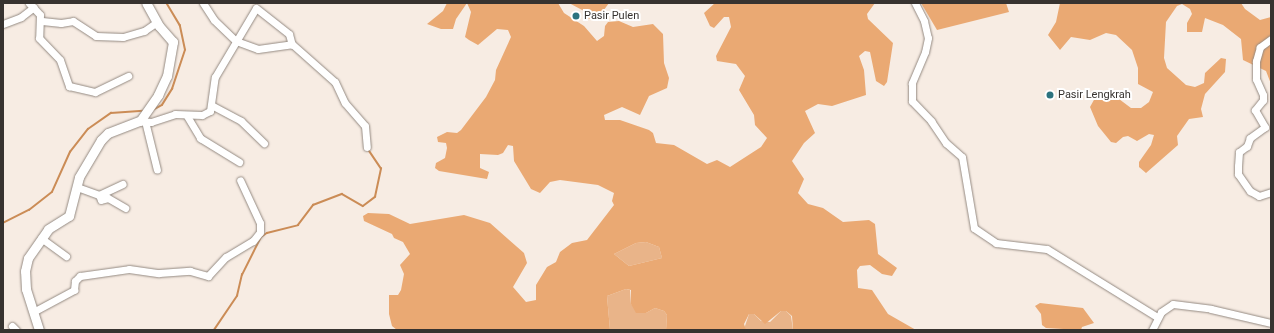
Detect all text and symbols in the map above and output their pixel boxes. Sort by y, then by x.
place label: Pasir Pulen [584,9,639,23]
marker: Pasir Pulen [571,11,581,21]
place label: Pasir Lengkrah [1058,88,1131,102]
marker: Pasir Lengkrah [1045,90,1055,100]

